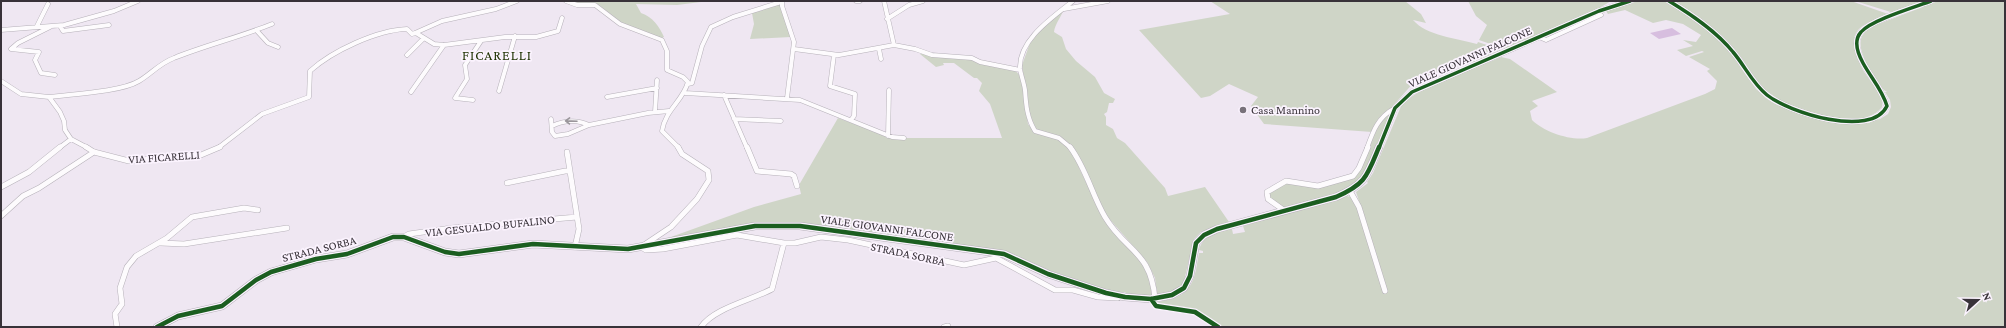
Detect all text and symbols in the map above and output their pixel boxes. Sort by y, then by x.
street label: VIALE GIOVANNI FALCONE [1406,23,1534,91]
district label: FICARELLI [462,47,532,63]
place label: Casa Mannino [1251,103,1320,117]
marker: Casa Mannino [1238,105,1248,115]
one-way arrow [565,117,578,125]
street label: VIA FICARELLI [128,147,201,166]
street label: VIA GESUALDO BUFALINO [424,212,556,240]
street label: VIALE GIOVANNI FALCONE [820,212,955,244]
street label: STRADA SORBA [281,233,358,265]
street label: STRADA SORBA [869,239,947,269]
north arrow [1958,280,1998,320]
text: N [1980,291,1994,303]

